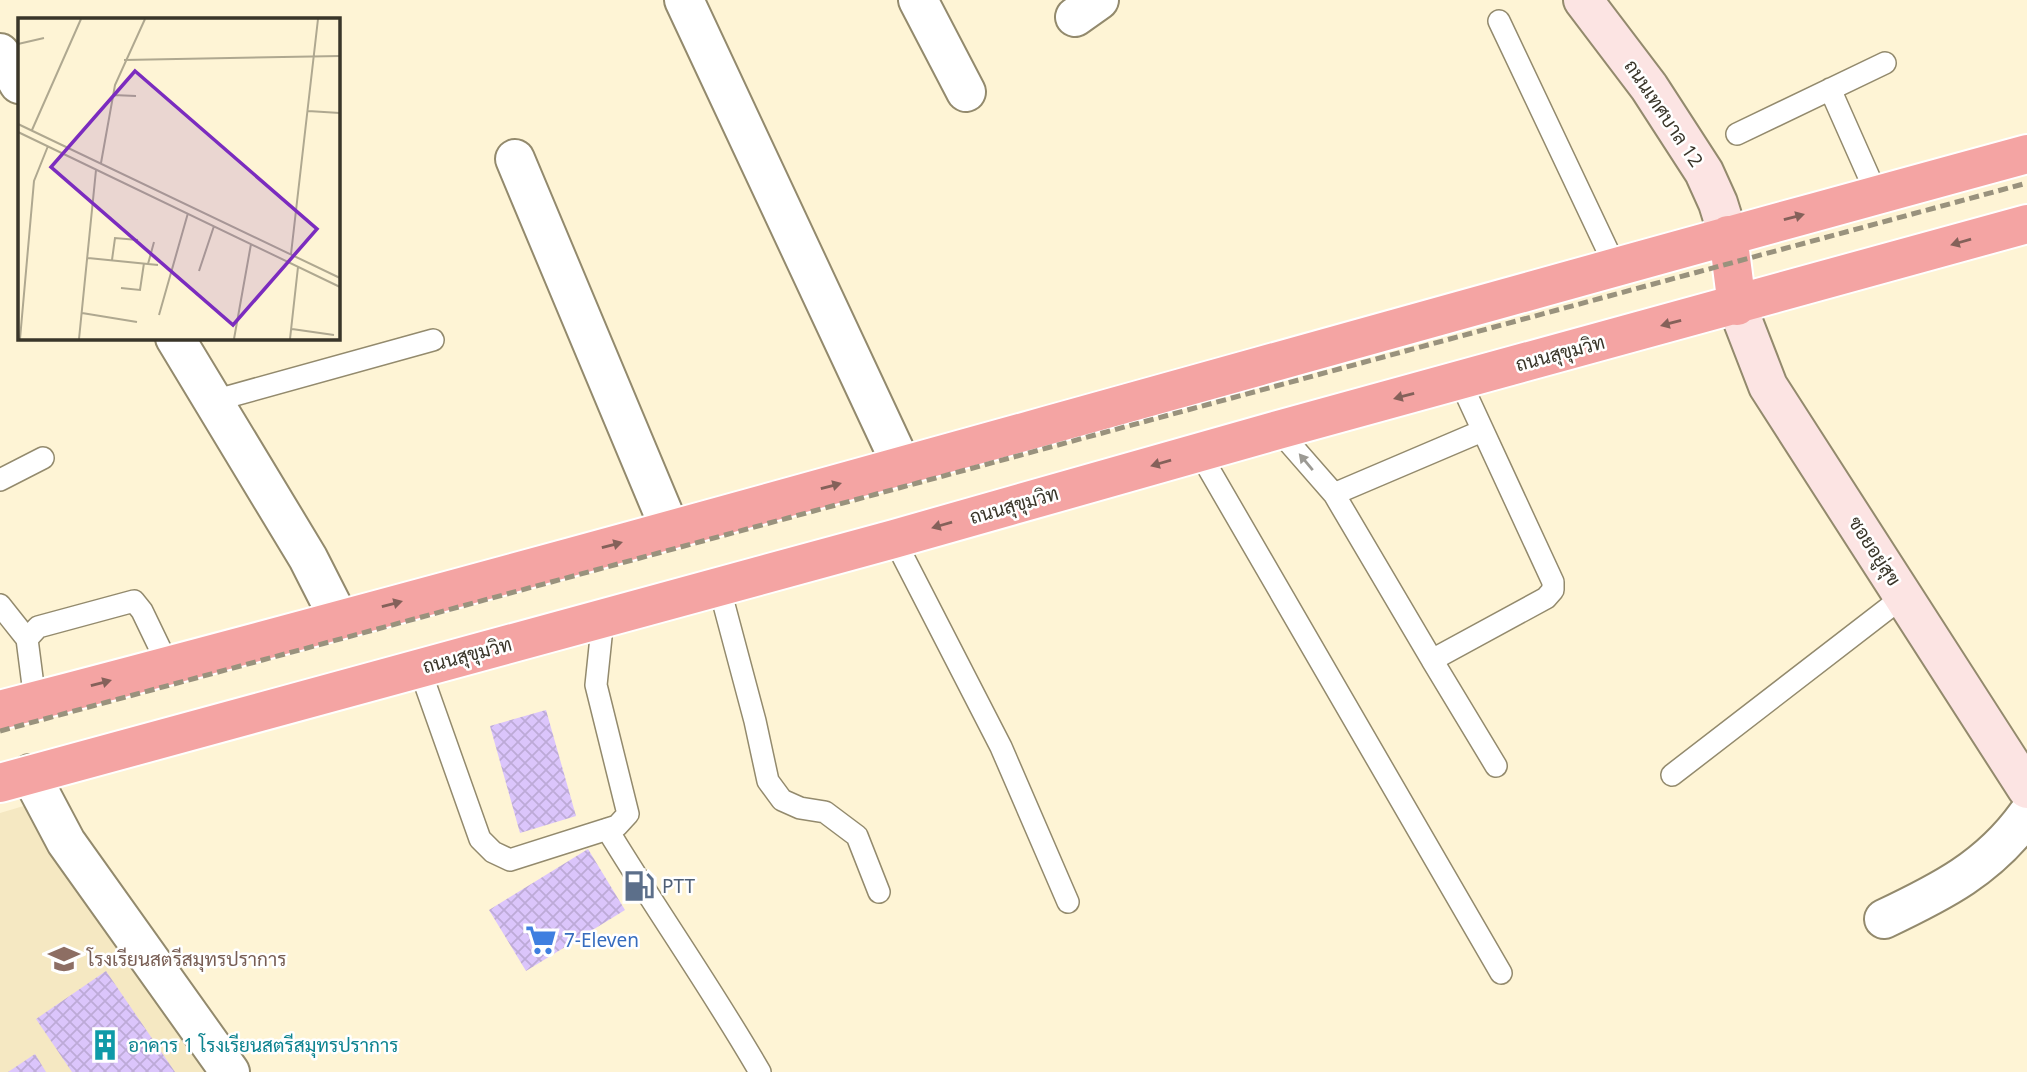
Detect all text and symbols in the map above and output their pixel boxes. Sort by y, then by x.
inset map [18,18,340,340]
street label: ถนนเทศบาล 12 [1618,54,1710,172]
one-way arrow [1783,211,1805,222]
one-way arrow [1950,238,1971,248]
one-way arrow [1660,319,1681,329]
street label: ถนนสุขุมวิท [1512,329,1608,377]
one-way arrow [1393,391,1415,402]
one-way arrow [1299,453,1314,471]
one-way arrow [1150,458,1171,468]
one-way arrow [821,480,842,490]
street label: ถนนสุขุมวิท [966,480,1062,530]
street label: ซอยอยู่สุข [1842,511,1907,591]
one-way arrow [931,521,952,531]
one-way arrow [601,539,623,550]
one-way arrow [382,599,403,609]
street label: ถนนสุขุมวิท [419,631,515,679]
one-way arrow [90,677,112,688]
fuel station icon: PTT [622,869,656,903]
place label: PTT [662,873,695,899]
supermarket icon: 7-Eleven [524,923,558,957]
place label: 7-Eleven [564,927,639,953]
school or university icon: โรงเรียนสตรีสมุทรปราการ [47,942,81,976]
place label: โรงเรียนสตรีสมุทรปราการ [86,946,286,972]
building icon: อาคาร 1 โรงเรียนสตรีสมุทรปราการ [88,1028,122,1062]
place label: อาคาร 1 โรงเรียนสตรีสมุทรปราการ [128,1032,398,1058]

